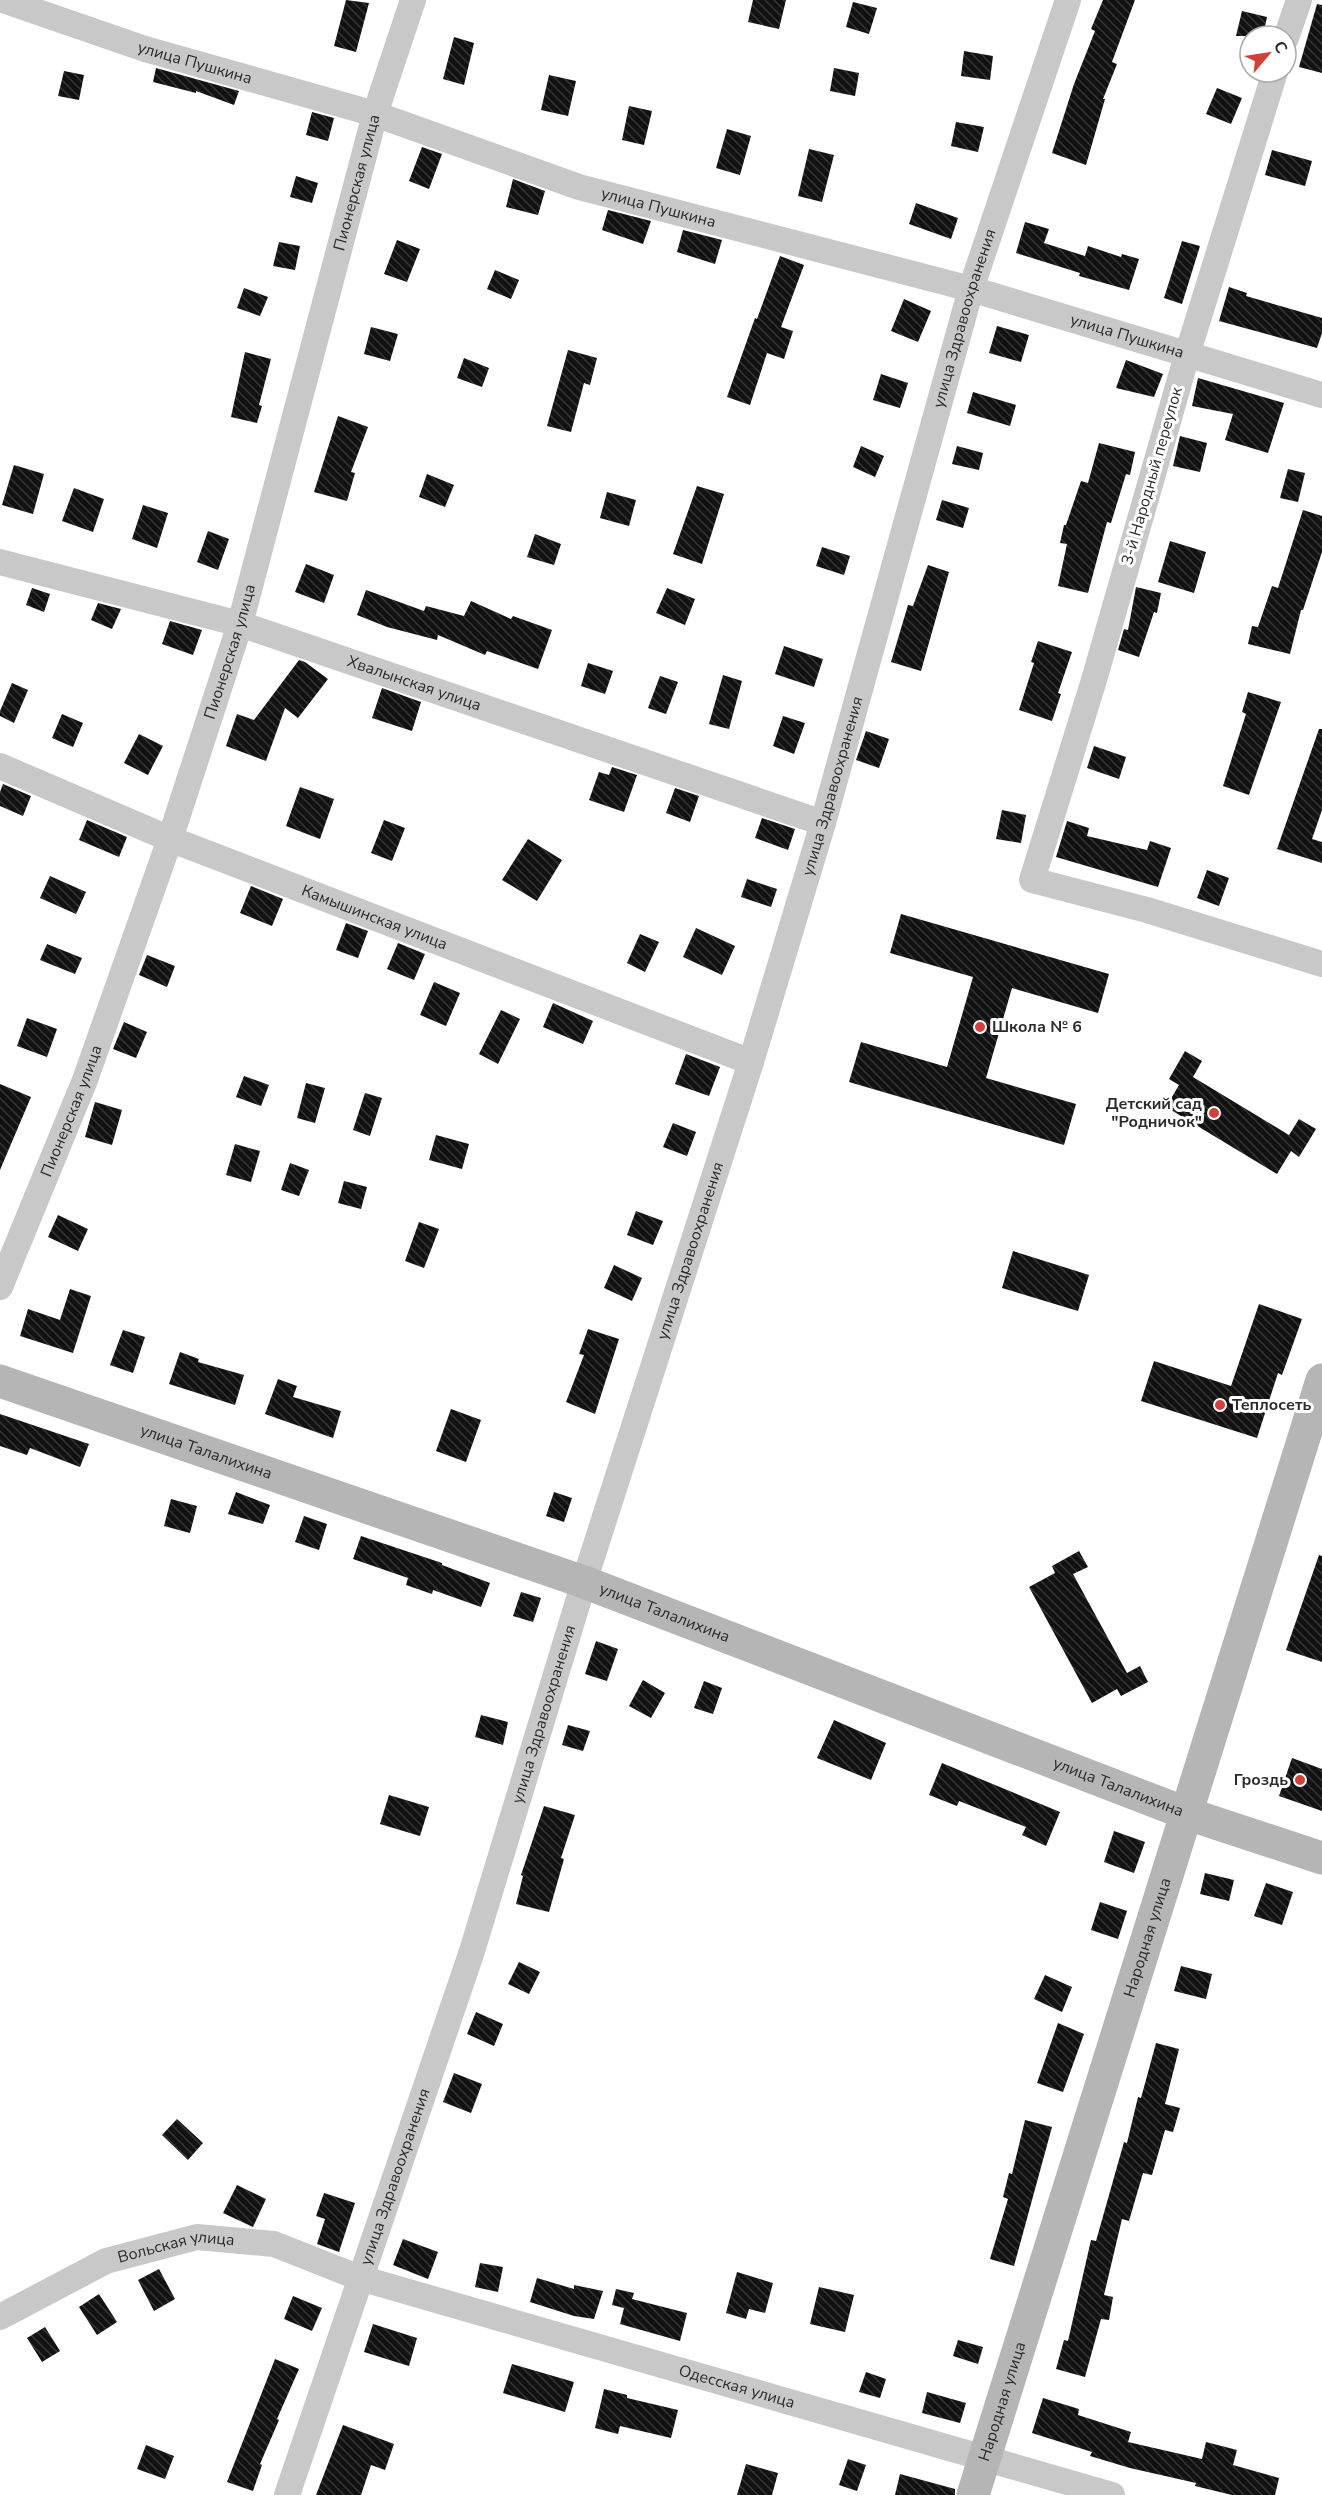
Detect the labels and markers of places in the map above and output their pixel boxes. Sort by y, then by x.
place label: Школа № 6 [992,1016,1082,1038]
marker: Школа № 6 [973,1020,987,1034]
place label: Детский сад "Родничок" [1106,1093,1202,1133]
marker: Детский сад "Родничок" [1207,1106,1221,1120]
place label: Теплосеть [1232,1394,1311,1416]
marker: Теплосеть [1213,1398,1227,1412]
place label: Гроздь [1234,1769,1288,1791]
marker: Гроздь [1293,1773,1307,1787]

